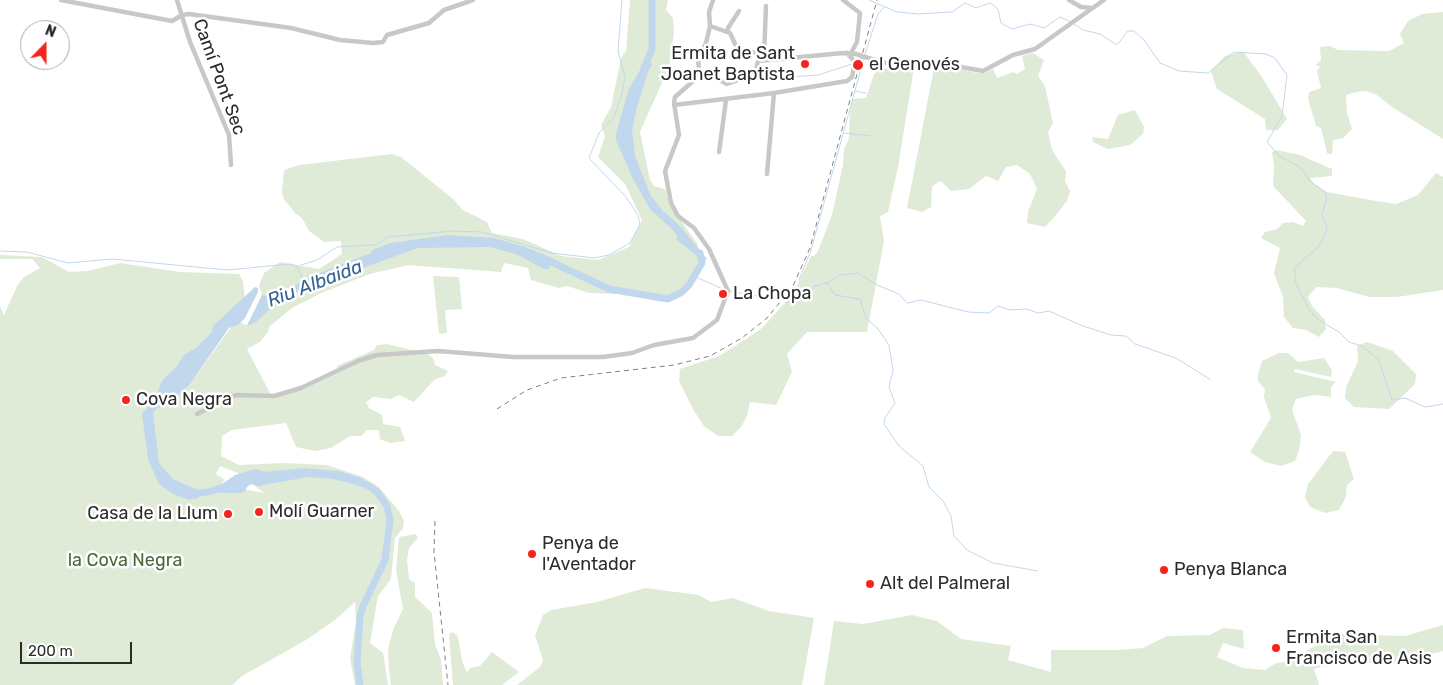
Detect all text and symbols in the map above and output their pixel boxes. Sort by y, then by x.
street label: Camí Pont Sec [188,16,250,138]
north arrow [20,20,70,70]
text: N [43,22,58,41]
place label: Ermita de Sant Joanet Baptista [661,43,795,86]
place label: el Genovés [869,54,960,76]
marker: Ermita de Sant Joanet Baptista [799,58,811,70]
marker: el Genovés [851,58,865,72]
water label: Riu Albaida [264,255,366,313]
place label: La Chopa [733,283,811,305]
marker: La Chopa [717,288,729,300]
place label: Cova Negra [136,389,232,411]
marker: Cova Negra [120,394,132,406]
place label: Molí Guarner [269,501,374,523]
place label: Casa de la Llum [87,503,218,525]
marker: Molí Guarner [253,506,265,518]
marker: Casa de la Llum [222,508,234,520]
place label: Penya de l'Aventador [542,533,636,576]
marker: Penya de l'Aventador [526,548,538,560]
park label: la Cova Negra [68,550,182,572]
place label: Penya Blanca [1174,559,1287,581]
marker: Penya Blanca [1158,564,1170,576]
place label: Alt del Palmeral [880,573,1010,595]
marker: Alt del Palmeral [864,578,876,590]
place label: Ermita San Francisco de Asis [1286,627,1432,670]
scale bar [22,632,135,664]
text: 200 m [28,642,73,660]
marker: Ermita San Francisco de Asis [1270,642,1282,654]

